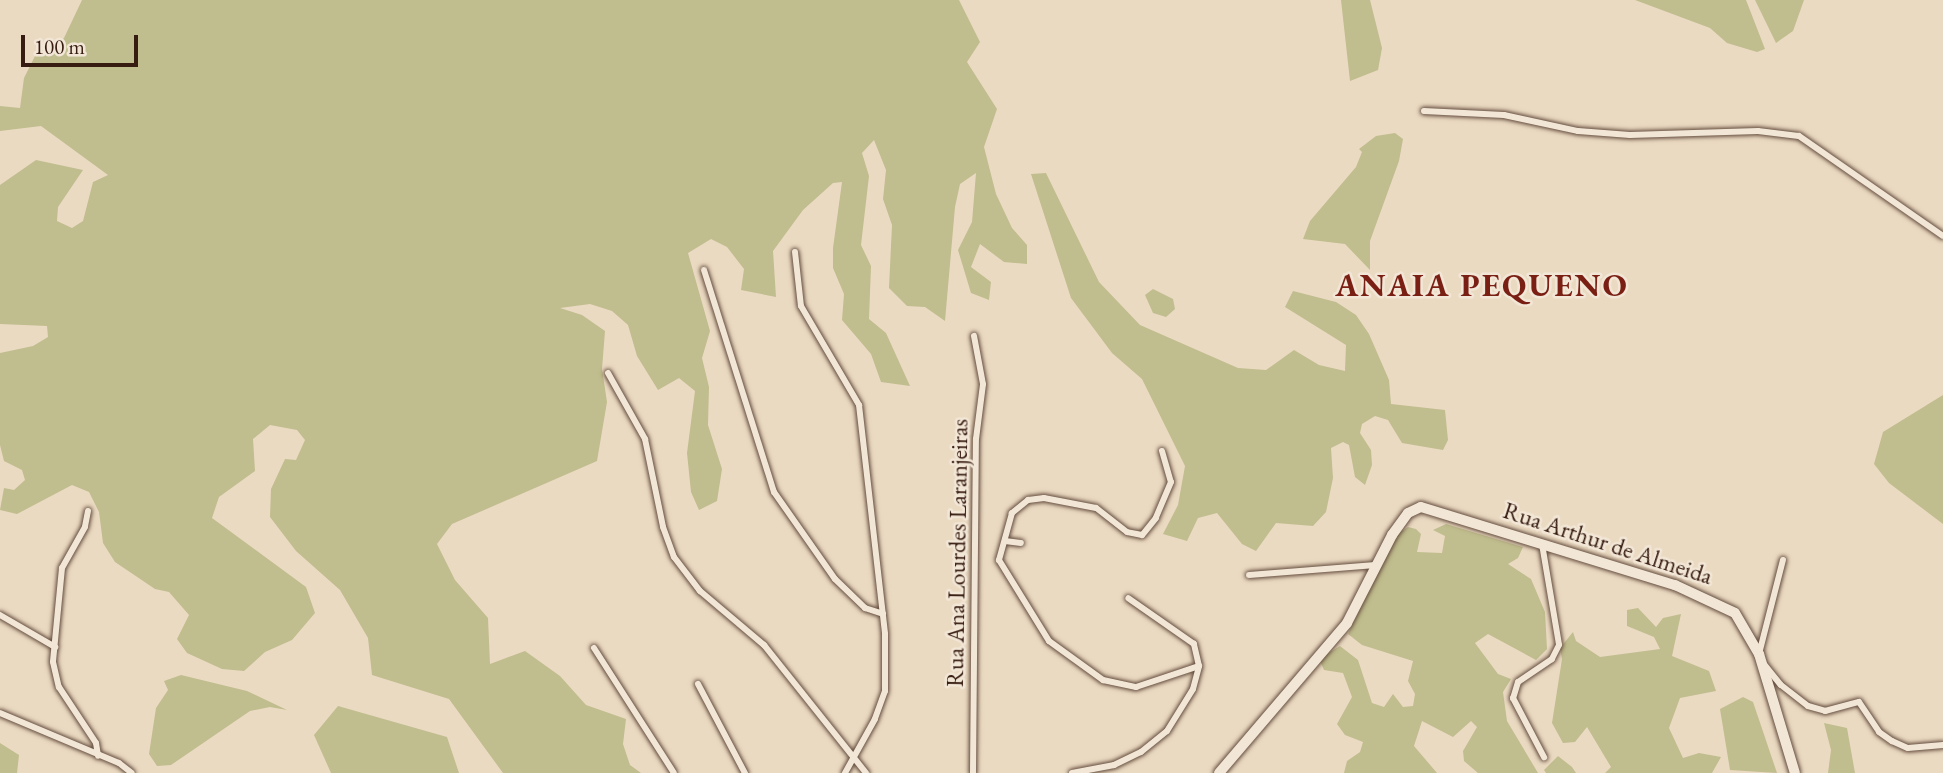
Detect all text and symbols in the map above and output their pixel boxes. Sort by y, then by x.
scale bar [24,21,142,65]
text: 100 m [34,33,85,60]
district label: ANAIA PEQUENO [1337,266,1627,304]
street label: Rua Ana Lourdes Laranjeiras [940,419,974,687]
street label: Rua Arthur de Almeida [1500,496,1716,590]

